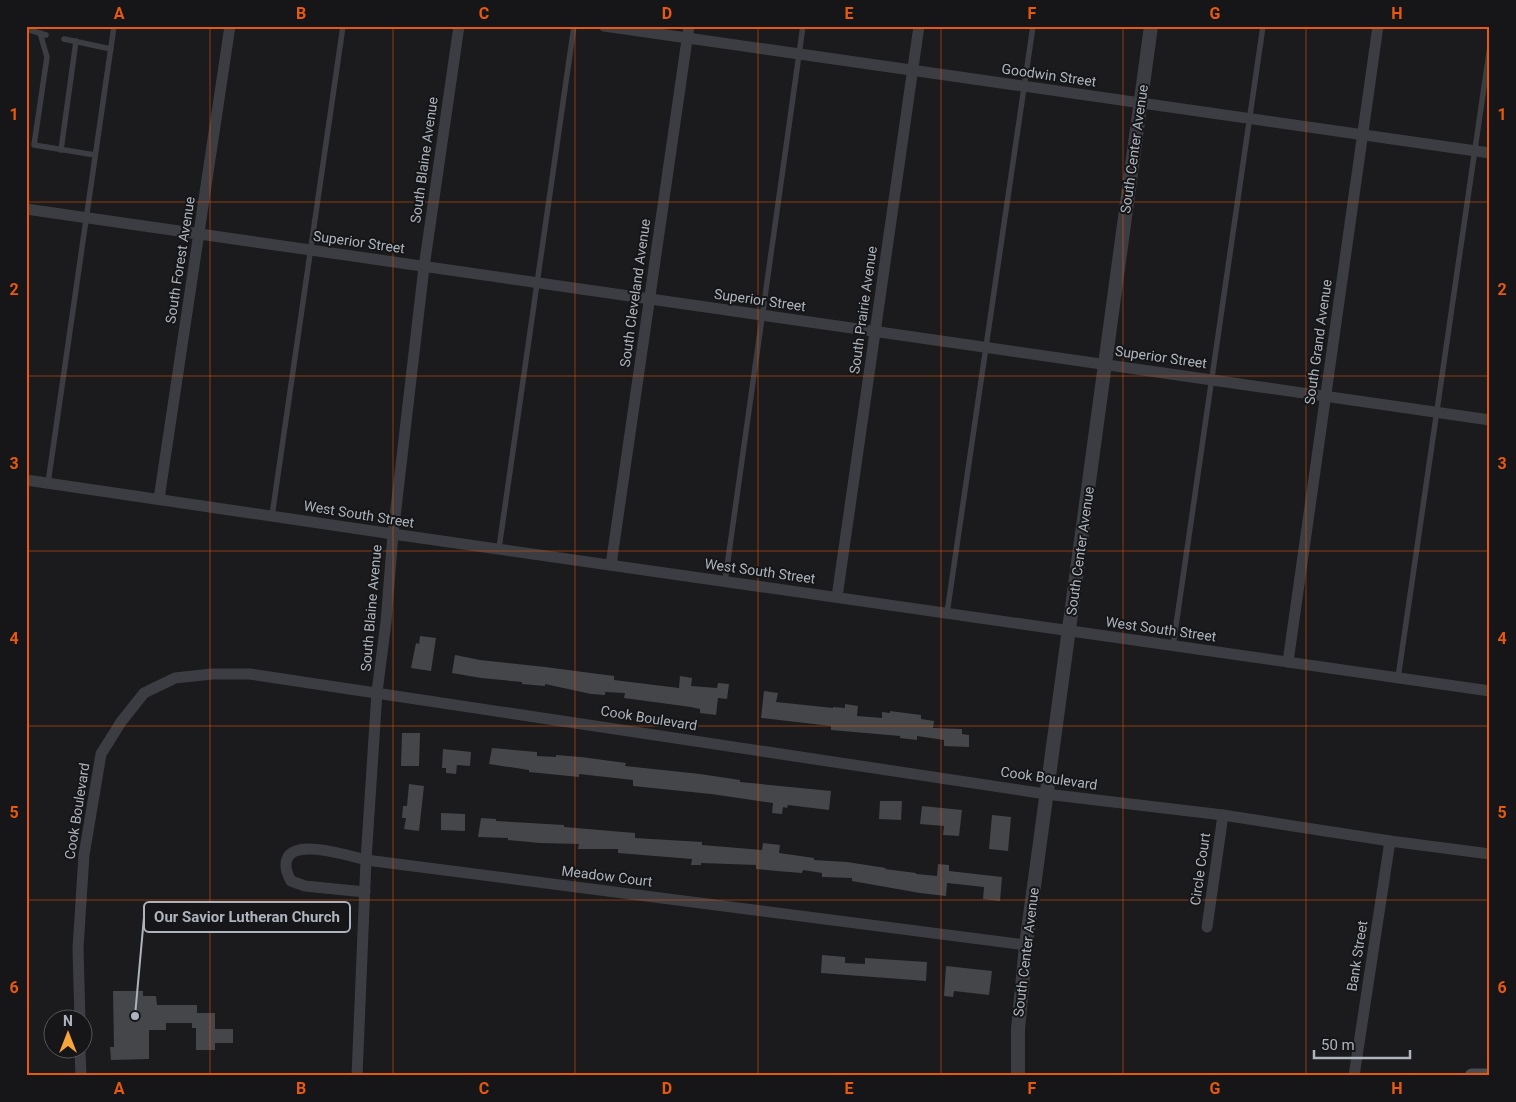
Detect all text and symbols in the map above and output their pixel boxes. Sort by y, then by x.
text: A [114,4,125,23]
text: B [296,4,306,23]
text: C [479,4,489,23]
text: D [662,4,672,23]
text: E [845,4,854,23]
text: F [1028,4,1037,23]
text: G [1210,4,1221,23]
text: H [1391,4,1403,23]
street label: Goodwin Street [1001,60,1098,90]
street label: South Center Avenue [1117,83,1151,215]
street label: South Blaine Avenue [407,96,441,224]
text: 1 [9,105,19,124]
text: 1 [1497,105,1507,124]
street label: South Forest Avenue [162,195,198,325]
street label: South Cleveland Avenue [617,218,653,368]
street label: Superior Street [312,228,406,256]
street label: South Prairie Avenue [846,245,880,375]
street label: South Grand Avenue [1301,278,1335,406]
text: 2 [9,280,19,299]
text: 2 [1497,280,1507,299]
street label: Superior Street [713,286,807,314]
street label: Superior Street [1114,343,1208,371]
text: 3 [9,454,19,473]
text: 3 [1497,454,1507,473]
street label: South Center Avenue [1063,485,1097,617]
street label: West South Street [303,497,416,531]
street label: South Blaine Avenue [357,544,385,672]
street label: West South Street [704,555,817,587]
street label: West South Street [1105,613,1218,645]
text: 4 [9,629,19,648]
text: 4 [1497,629,1507,648]
street label: Cook Boulevard [600,702,698,734]
street label: Cook Boulevard [61,762,93,860]
street label: Cook Boulevard [1000,763,1098,793]
text: 5 [9,803,19,822]
text: 5 [1497,803,1507,822]
street label: Circle Court [1187,831,1213,906]
street label: Meadow Court [561,862,654,890]
street label: South Center Avenue [1010,886,1042,1018]
callout: Our Savior Lutheran Church [144,902,350,932]
text: Our Savior Lutheran Church [154,908,340,926]
street label: Bank Street [1343,919,1371,993]
text: 6 [9,978,19,997]
text: 6 [1497,978,1507,997]
north arrow [42,1010,92,1060]
text: N [63,1013,73,1029]
scale bar [1314,1027,1410,1059]
text: 50 m [1321,1036,1355,1054]
text: A [114,1079,125,1098]
text: B [296,1079,306,1098]
text: C [479,1079,489,1098]
text: D [662,1079,672,1098]
text: E [845,1079,854,1098]
text: F [1028,1079,1037,1098]
text: G [1210,1079,1221,1098]
text: H [1391,1079,1403,1098]

